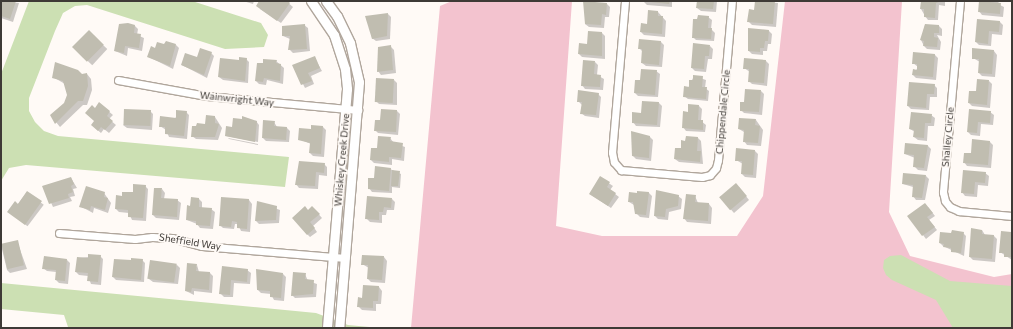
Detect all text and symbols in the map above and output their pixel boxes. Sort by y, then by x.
street label: Chippendale Circle [713,69,733,155]
street label: Wainwright Way [199,89,275,109]
street label: Shalley Circle [939,107,957,167]
street label: Whiskey Creek Drive [332,113,352,207]
street label: Sheffield Way [158,231,222,253]

